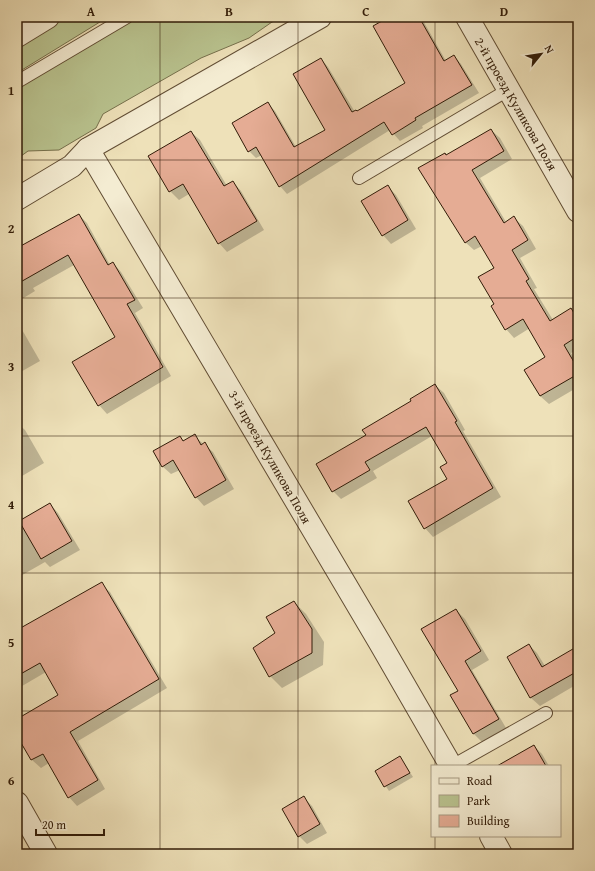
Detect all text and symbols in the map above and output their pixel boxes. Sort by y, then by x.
text: A [87,2,96,21]
text: B [225,2,233,21]
text: C [362,2,370,21]
text: D [500,2,508,21]
street label: 2-й проезд Куликова Поля [470,34,562,175]
north arrow [521,34,561,74]
text: N [541,42,559,57]
text: 1 [8,81,14,100]
text: 2 [8,219,15,238]
text: 3 [8,357,14,376]
street label: 3-й проезд Куликова Поля [224,387,316,528]
text: 4 [8,495,15,514]
text: 5 [8,633,15,652]
legend [431,765,561,837]
text: 6 [8,771,15,790]
text: Road [467,772,493,789]
text: Park [467,792,491,809]
scale bar [36,811,104,837]
text: Building [467,812,510,829]
text: 20 m [42,816,66,833]

